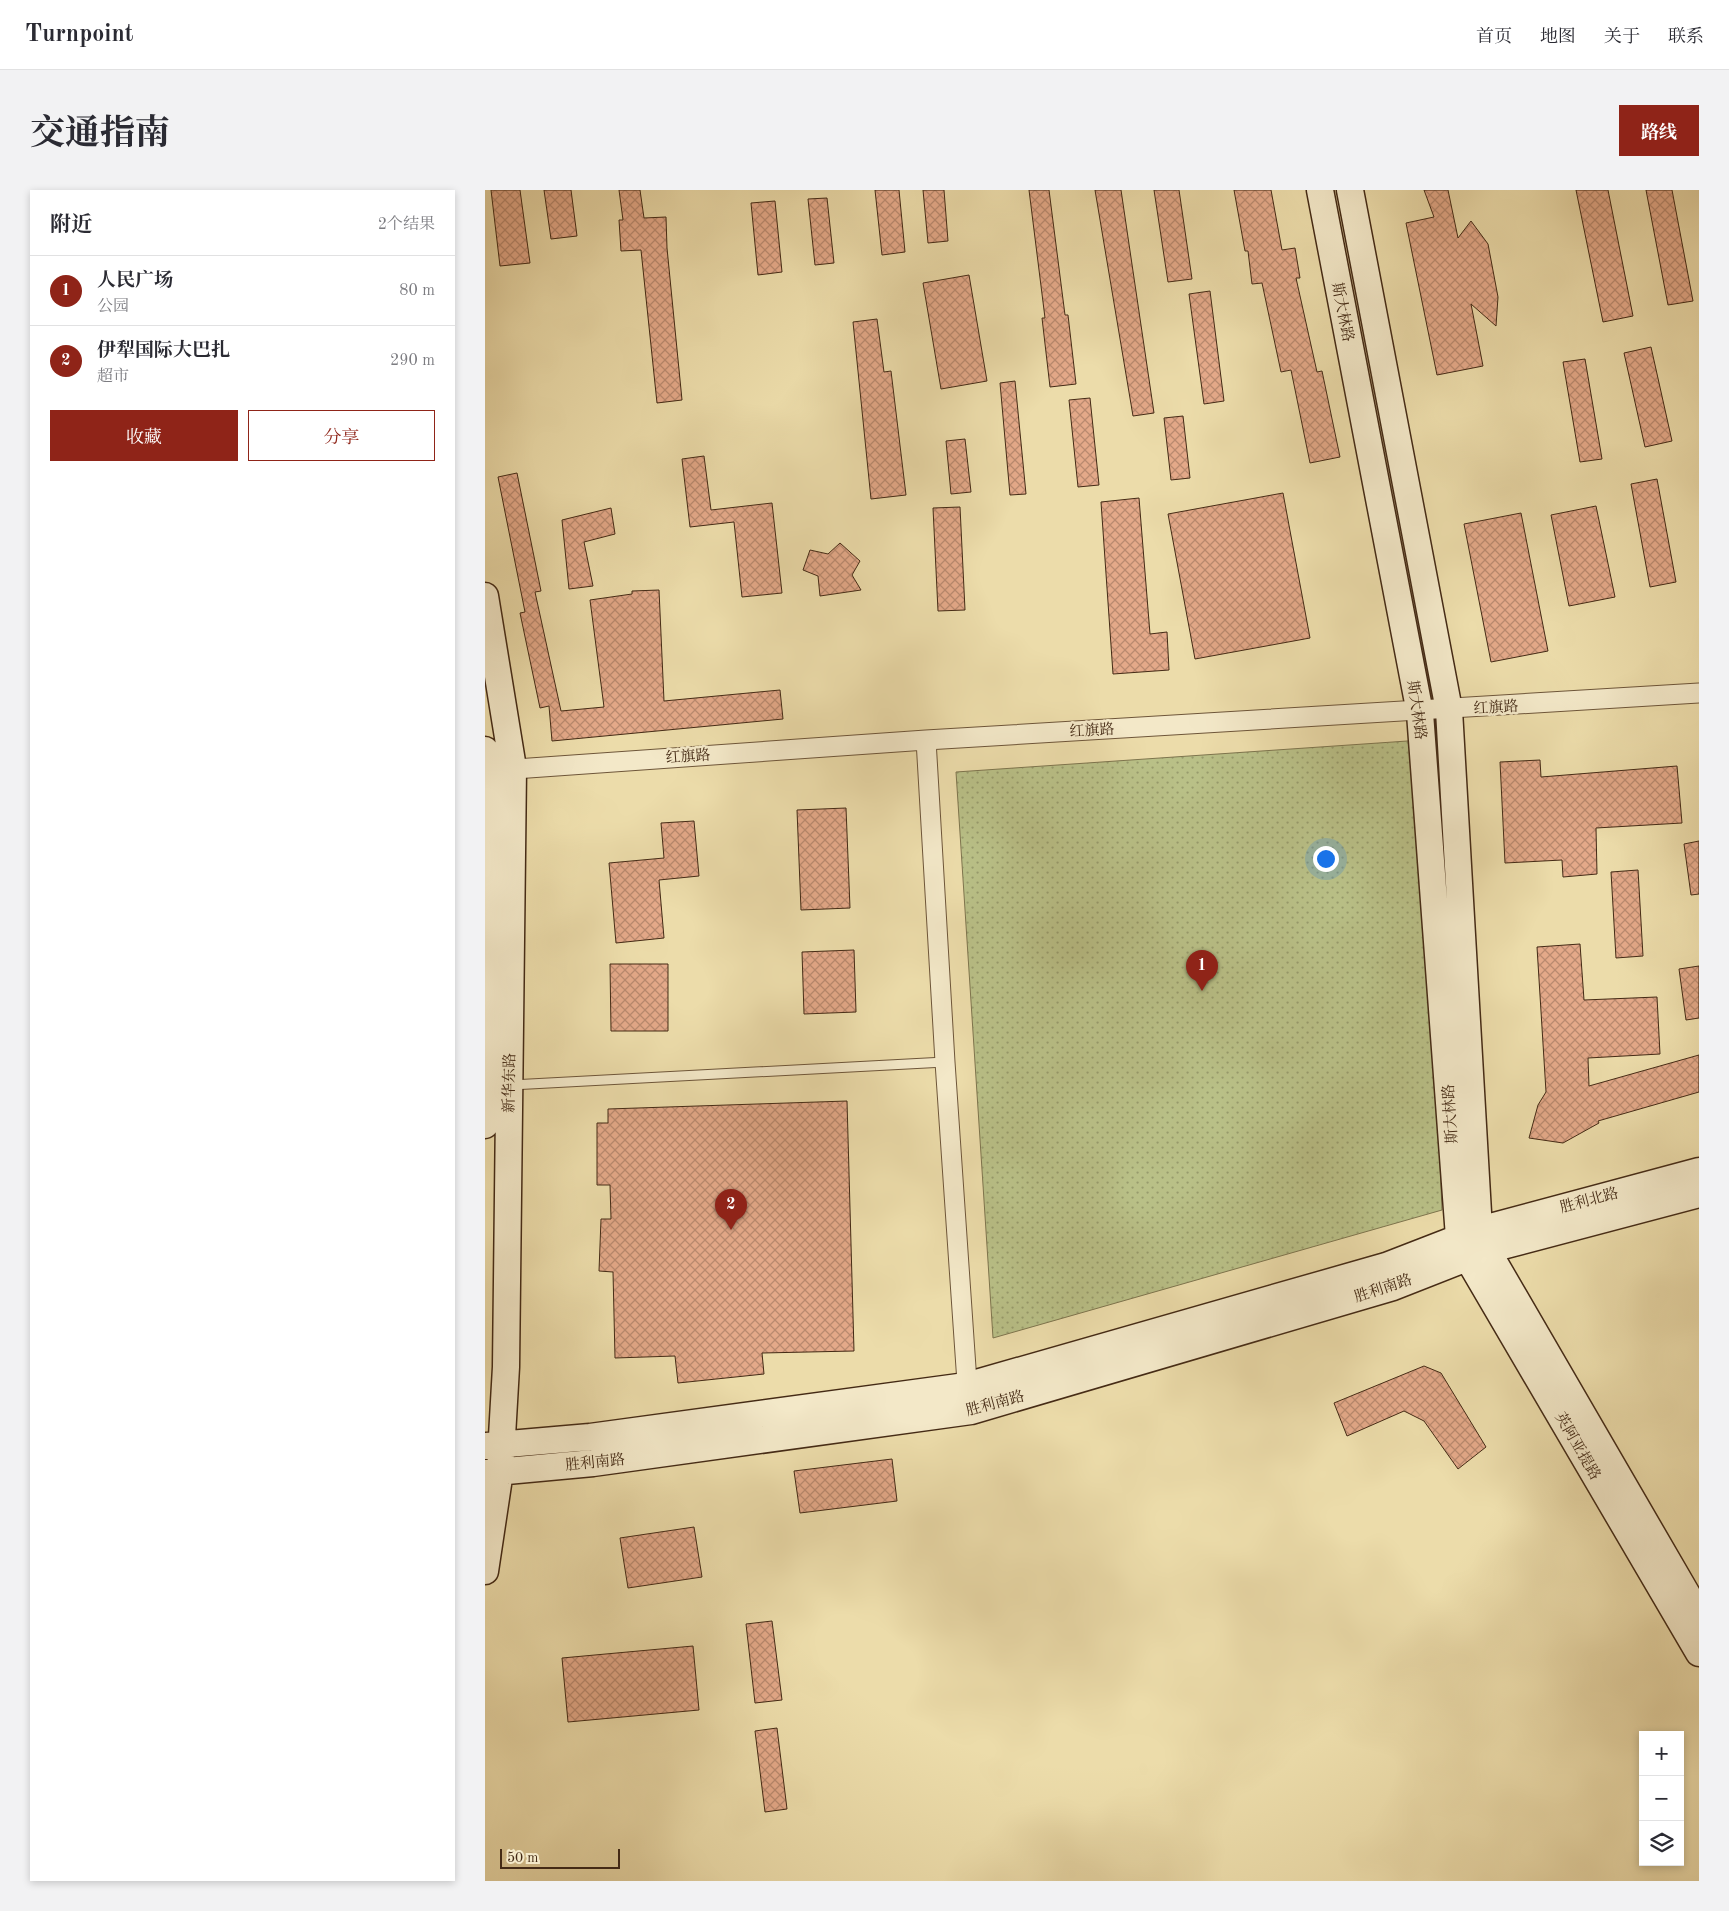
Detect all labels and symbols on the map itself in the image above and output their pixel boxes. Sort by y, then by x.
street label: 斯大林路 [1328,281,1357,343]
street label: 斯大林路 [1404,679,1429,741]
street label: 红旗路 [1473,698,1519,717]
street label: 红旗路 [1069,721,1115,740]
street label: 红旗路 [665,746,711,767]
your location [1313,846,1339,872]
pin: 1 [1186,950,1218,991]
street label: 新华东路 [500,1053,519,1113]
street label: 斯大林路 [1440,1083,1461,1144]
street label: 胜利北路 [1558,1185,1620,1216]
pin: 2 [715,1189,747,1230]
street label: 胜利南路 [1352,1271,1414,1306]
street label: 胜利南路 [964,1388,1026,1419]
street label: 英阿亚提路 [1551,1410,1604,1483]
street label: 胜利南路 [564,1451,626,1474]
scale bar [500,1846,620,1869]

